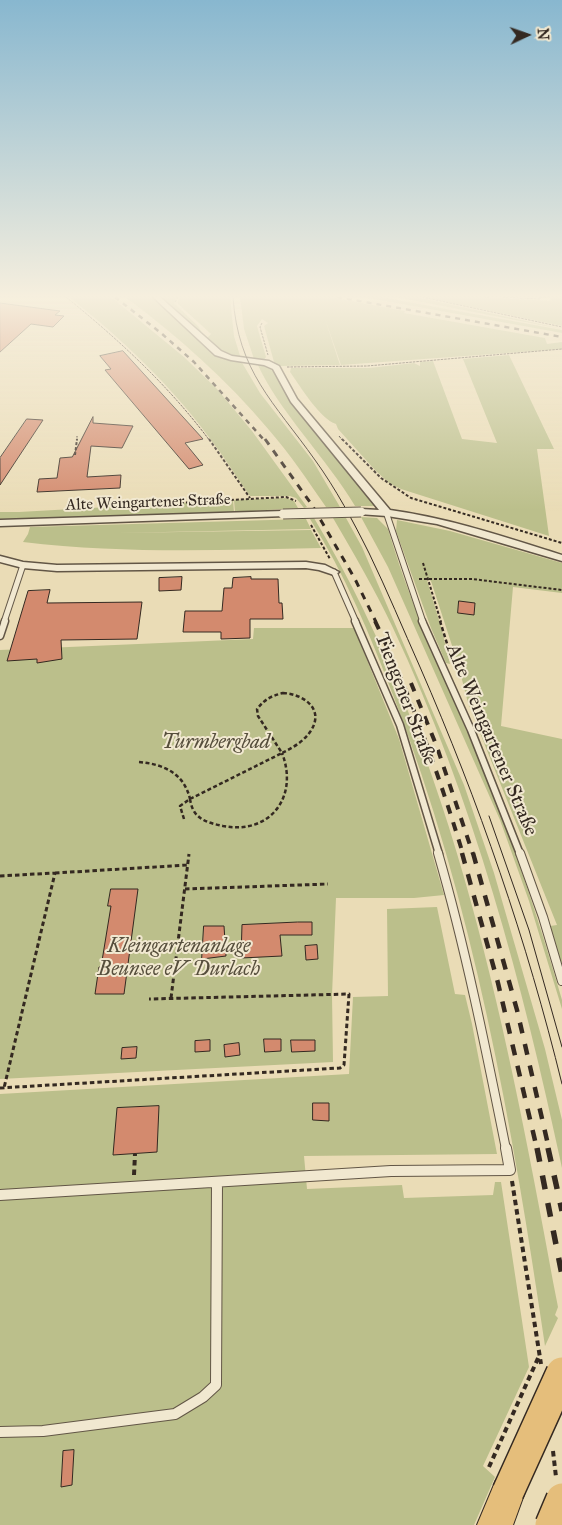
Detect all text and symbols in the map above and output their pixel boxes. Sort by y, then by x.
north arrow [502,10,552,60]
text: N [534,28,551,41]
street label: Alte Weingartener Straße [65,491,231,515]
street label: Tiengener Straße [369,629,441,769]
street label: Alte Weingartener Straße [440,640,542,840]
park label: Turmbergbad [162,731,270,755]
park label: Kleingartenanlage Beunsee eV Durlach [98,935,260,982]

